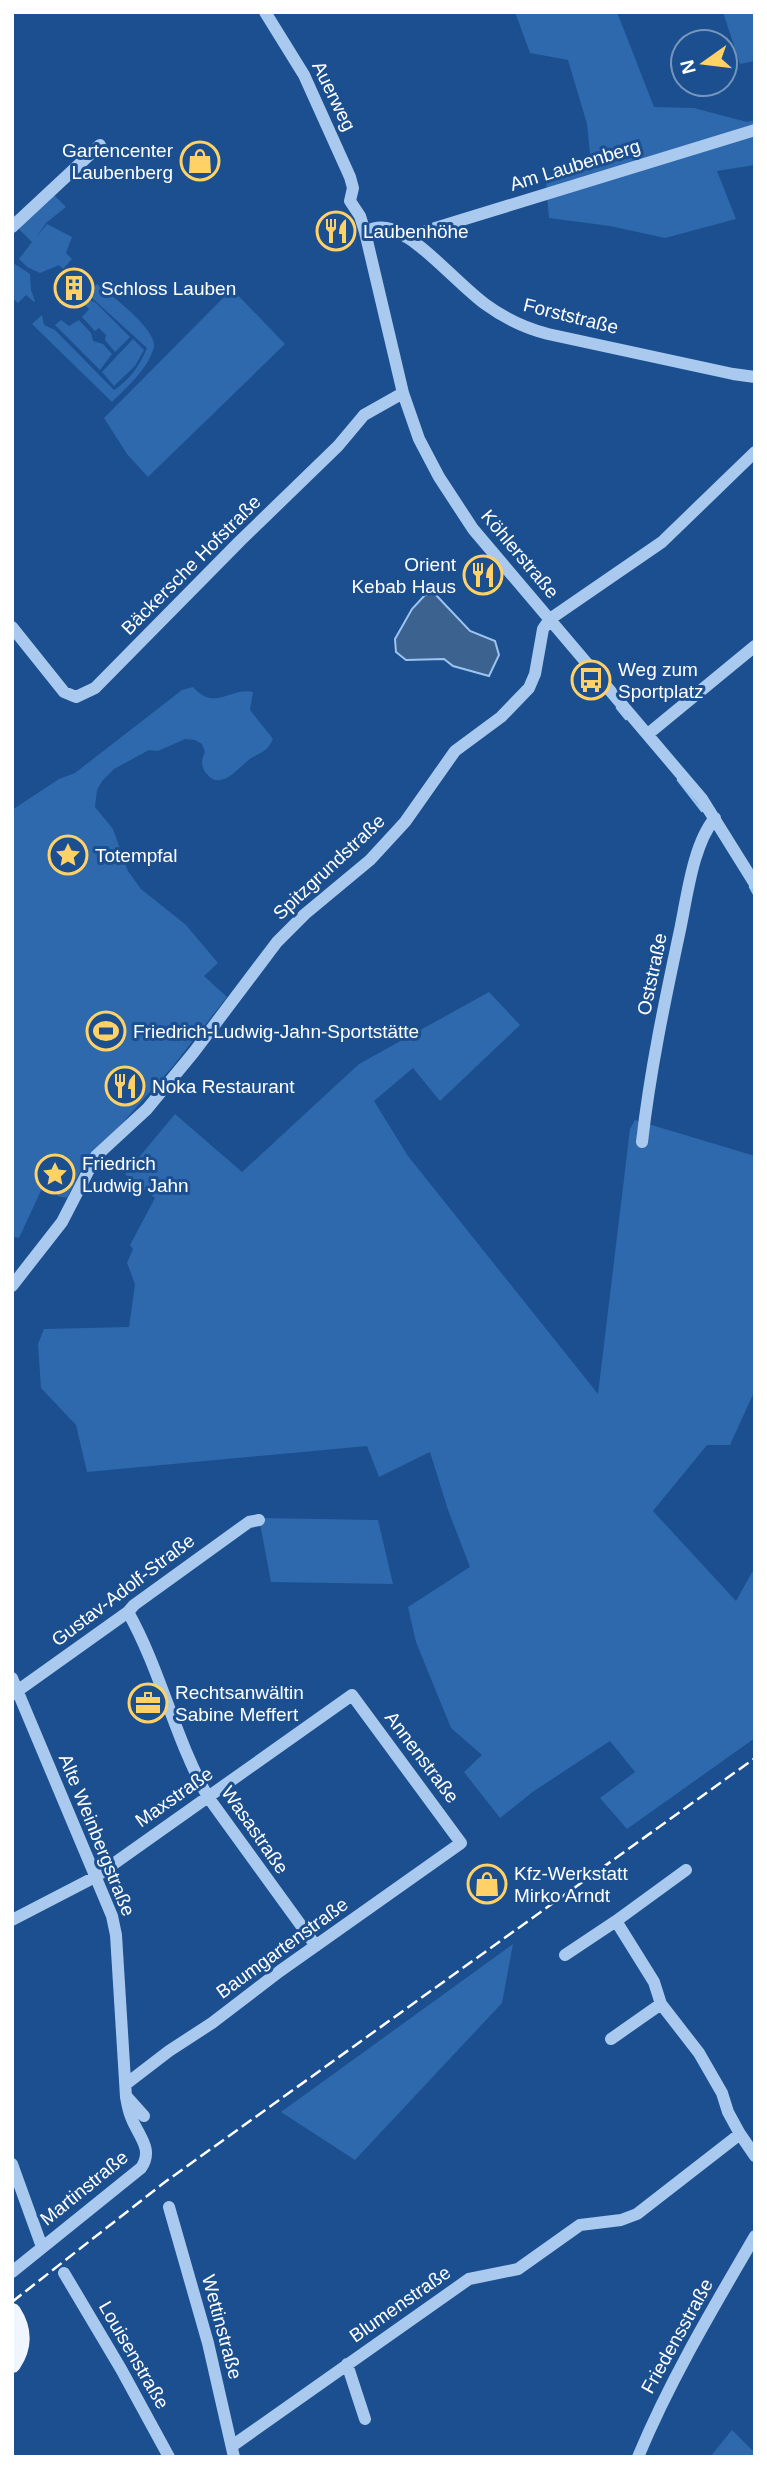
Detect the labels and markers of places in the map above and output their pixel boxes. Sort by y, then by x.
place label: Gartencenter Laubenberg [62,140,174,183]
shop icon: Gartencenter Laubenberg [179,140,221,182]
restaurant icon: Laubenhöhe [315,210,357,252]
place label: Laubenhöhe [363,221,469,242]
building icon: Schloss Lauben [53,267,95,309]
place label: Schloss Lauben [101,278,236,299]
place label: Orient Kebab Haus [351,554,457,597]
restaurant icon: Orient Kebab Haus [462,554,504,596]
bus stop icon: Weg zum Sportplatz [570,659,612,701]
place label: Weg zum Sportplatz [618,659,704,702]
place icon: Totempfal [47,834,89,876]
place label: Totempfal [95,845,177,866]
sports icon: Friedrich-Ludwig-Jahn-Sportstätte [85,1010,127,1052]
place label: Friedrich-Ludwig-Jahn-Sportstätte [133,1021,419,1042]
restaurant icon: Noka Restaurant [104,1065,146,1107]
place label: Noka Restaurant [152,1076,295,1097]
place icon: Friedrich Ludwig Jahn [34,1153,76,1195]
place label: Friedrich Ludwig Jahn [82,1153,189,1196]
office icon: Rechtsanwältin Sabine Meffert [127,1682,169,1724]
place label: Rechtsanwältin Sabine Meffert [175,1682,304,1725]
shop icon: Kfz-Werkstatt Mirko Arndt [466,1863,508,1905]
place label: Kfz-Werkstatt Mirko Arndt [514,1863,628,1906]

